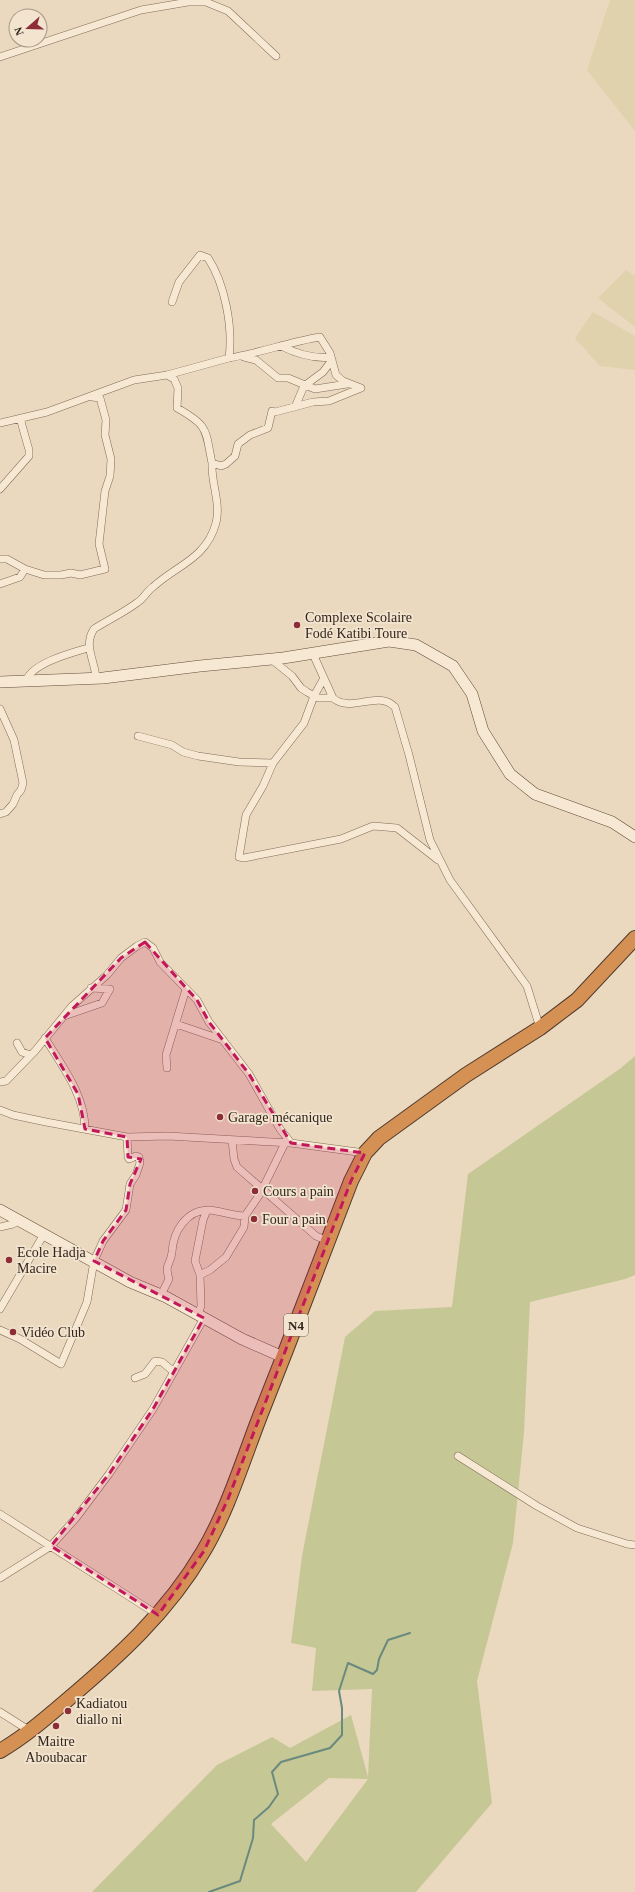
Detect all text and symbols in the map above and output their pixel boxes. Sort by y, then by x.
north arrow [8,8,48,48]
text: N [12,26,26,37]
place label: Complexe Scolaire Fodé Katibi Toure [305,610,412,641]
marker: Complexe Scolaire Fodé Katibi Toure [292,620,302,630]
place label: Garage mécanique [228,1110,333,1125]
marker: Garage mécanique [215,1112,225,1122]
place label: Cours a pain [263,1184,334,1199]
marker: Cours a pain [250,1186,260,1196]
place label: Four a pain [262,1212,326,1227]
marker: Four a pain [249,1214,259,1224]
place label: Ecole Hadja Macire [17,1245,87,1276]
marker: Ecole Hadja Macire [4,1255,14,1265]
road number: N4 [284,1314,308,1336]
place label: Vidéo Club [21,1325,85,1340]
marker: Vidéo Club [8,1327,18,1337]
place label: Kadiatou diallo ni [76,1696,127,1727]
marker: Kadiatou diallo ni [63,1706,73,1716]
marker: Maitre Aboubacar [51,1721,61,1731]
place label: Maitre Aboubacar [25,1734,87,1765]

